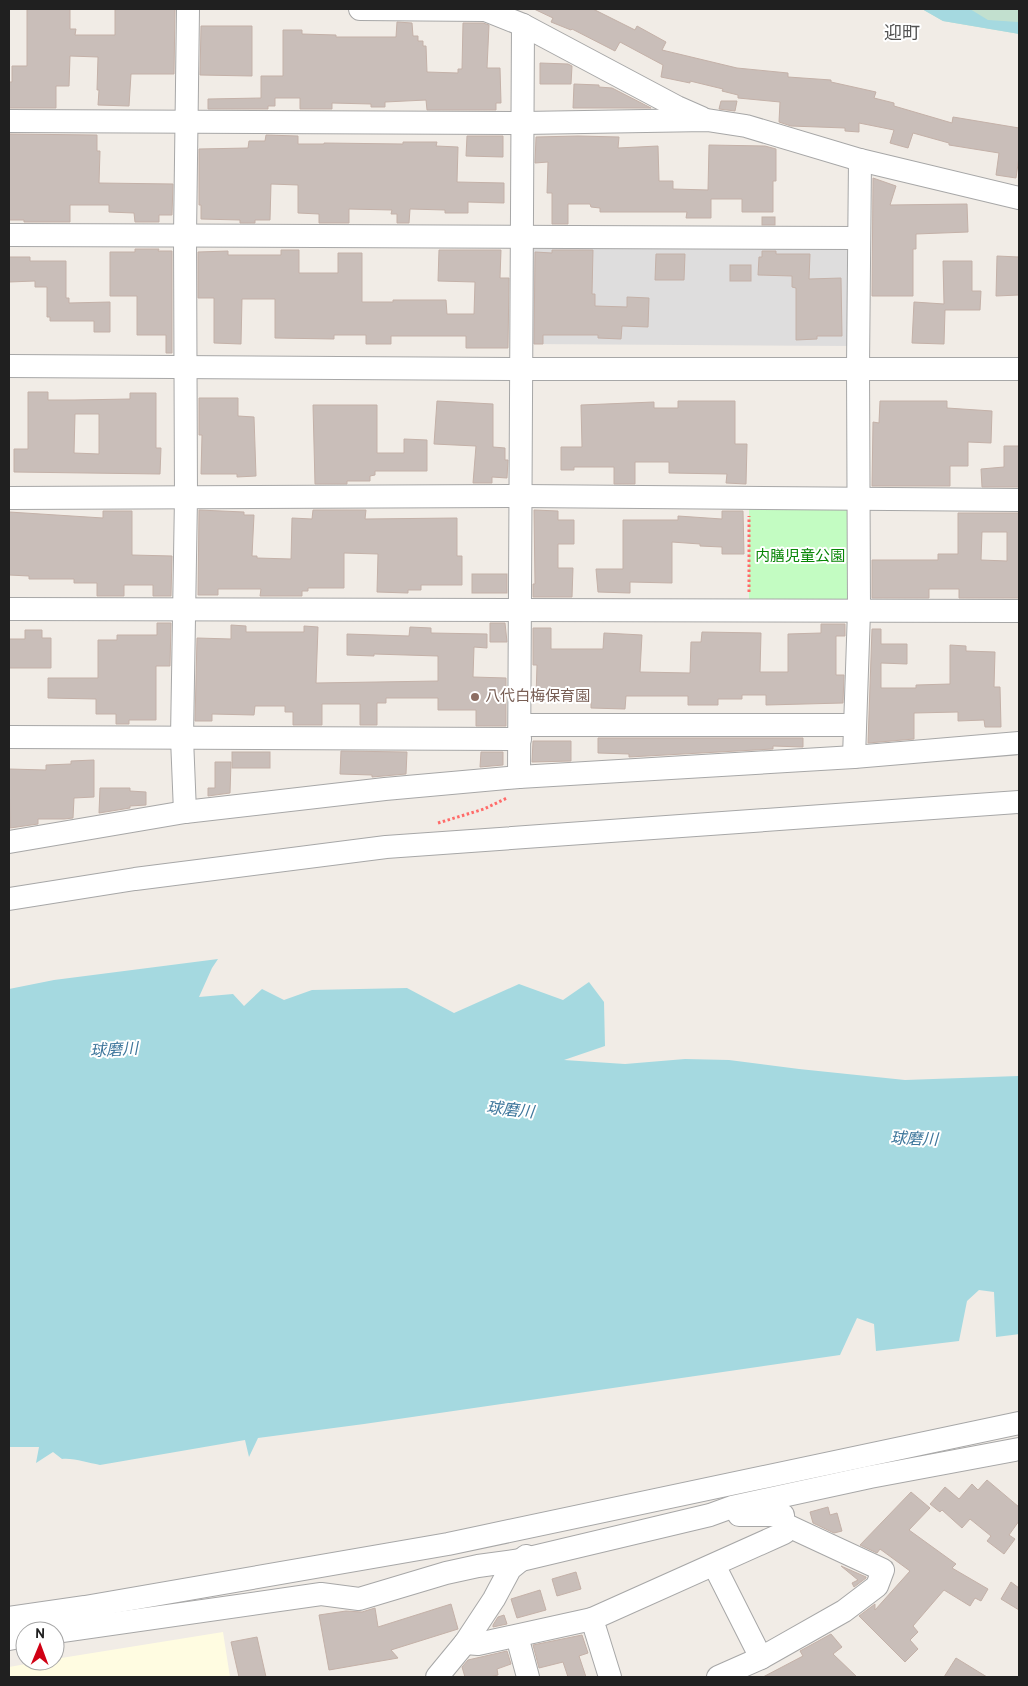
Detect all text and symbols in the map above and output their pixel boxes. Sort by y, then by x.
district label: 迎町 [884,23,920,46]
park label: 内膳児童公園 [755,548,845,567]
place label: 八代白梅保育園 [485,687,590,707]
marker: 八代白梅保育園 [469,691,481,703]
water label: 球磨川 [90,1040,140,1062]
water label: 球磨川 [485,1099,537,1124]
water label: 球磨川 [890,1129,940,1151]
north arrow [15,1621,65,1671]
text: N [35,1626,45,1643]

